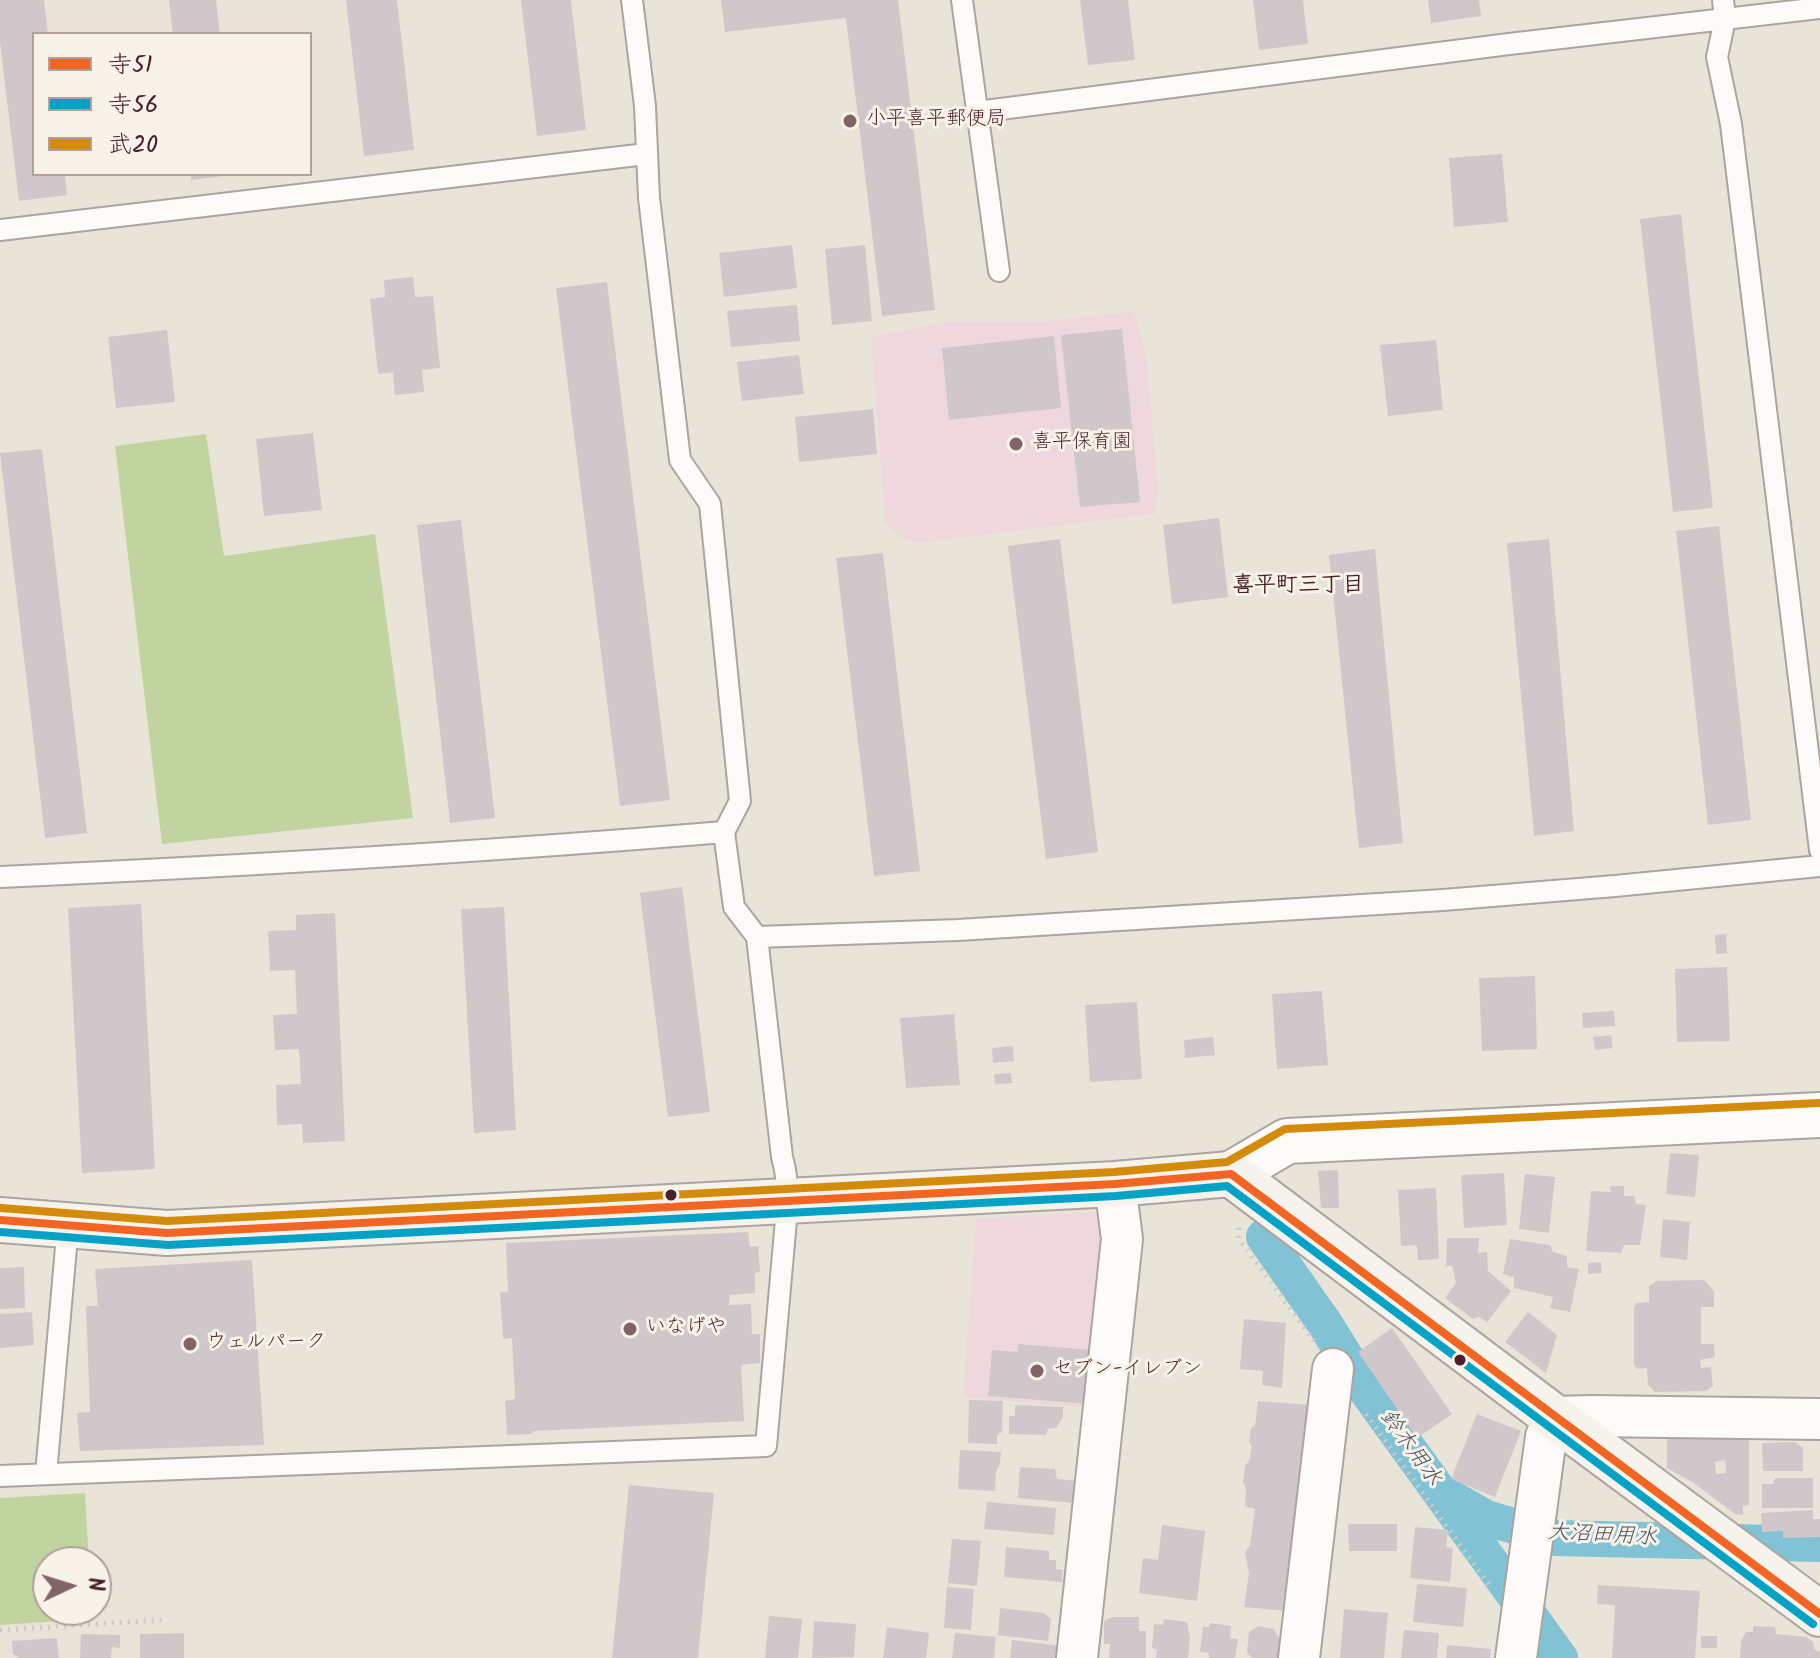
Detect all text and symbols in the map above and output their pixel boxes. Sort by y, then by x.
legend [32,32,312,176]
text: 寺51 [108,46,152,85]
text: 寺56 [108,86,158,125]
place label: 小平喜平郵便局 [866,109,1006,133]
marker: 小平喜平郵便局 [841,112,859,130]
text: 武20 [108,126,158,165]
place label: 喜平保育園 [1032,432,1132,456]
marker: 喜平保育園 [1007,435,1025,453]
district label: 喜平町三丁目 [1232,574,1364,600]
unlabelled marker [663,1187,679,1203]
place label: いなげや [646,1317,726,1341]
marker: いなげや [621,1320,639,1338]
place label: ウェルパーク [206,1332,326,1356]
marker: ウェルパーク [181,1335,199,1353]
unlabelled marker [1452,1352,1468,1368]
place label: セブン-イレブン [1053,1359,1202,1383]
marker: セブン-イレブン [1028,1362,1046,1380]
water label: 鈴木用水 [1372,1406,1446,1492]
water label: 大沼田用水 [1546,1521,1658,1553]
north arrow [32,1546,112,1626]
text: N [77,1576,112,1593]

